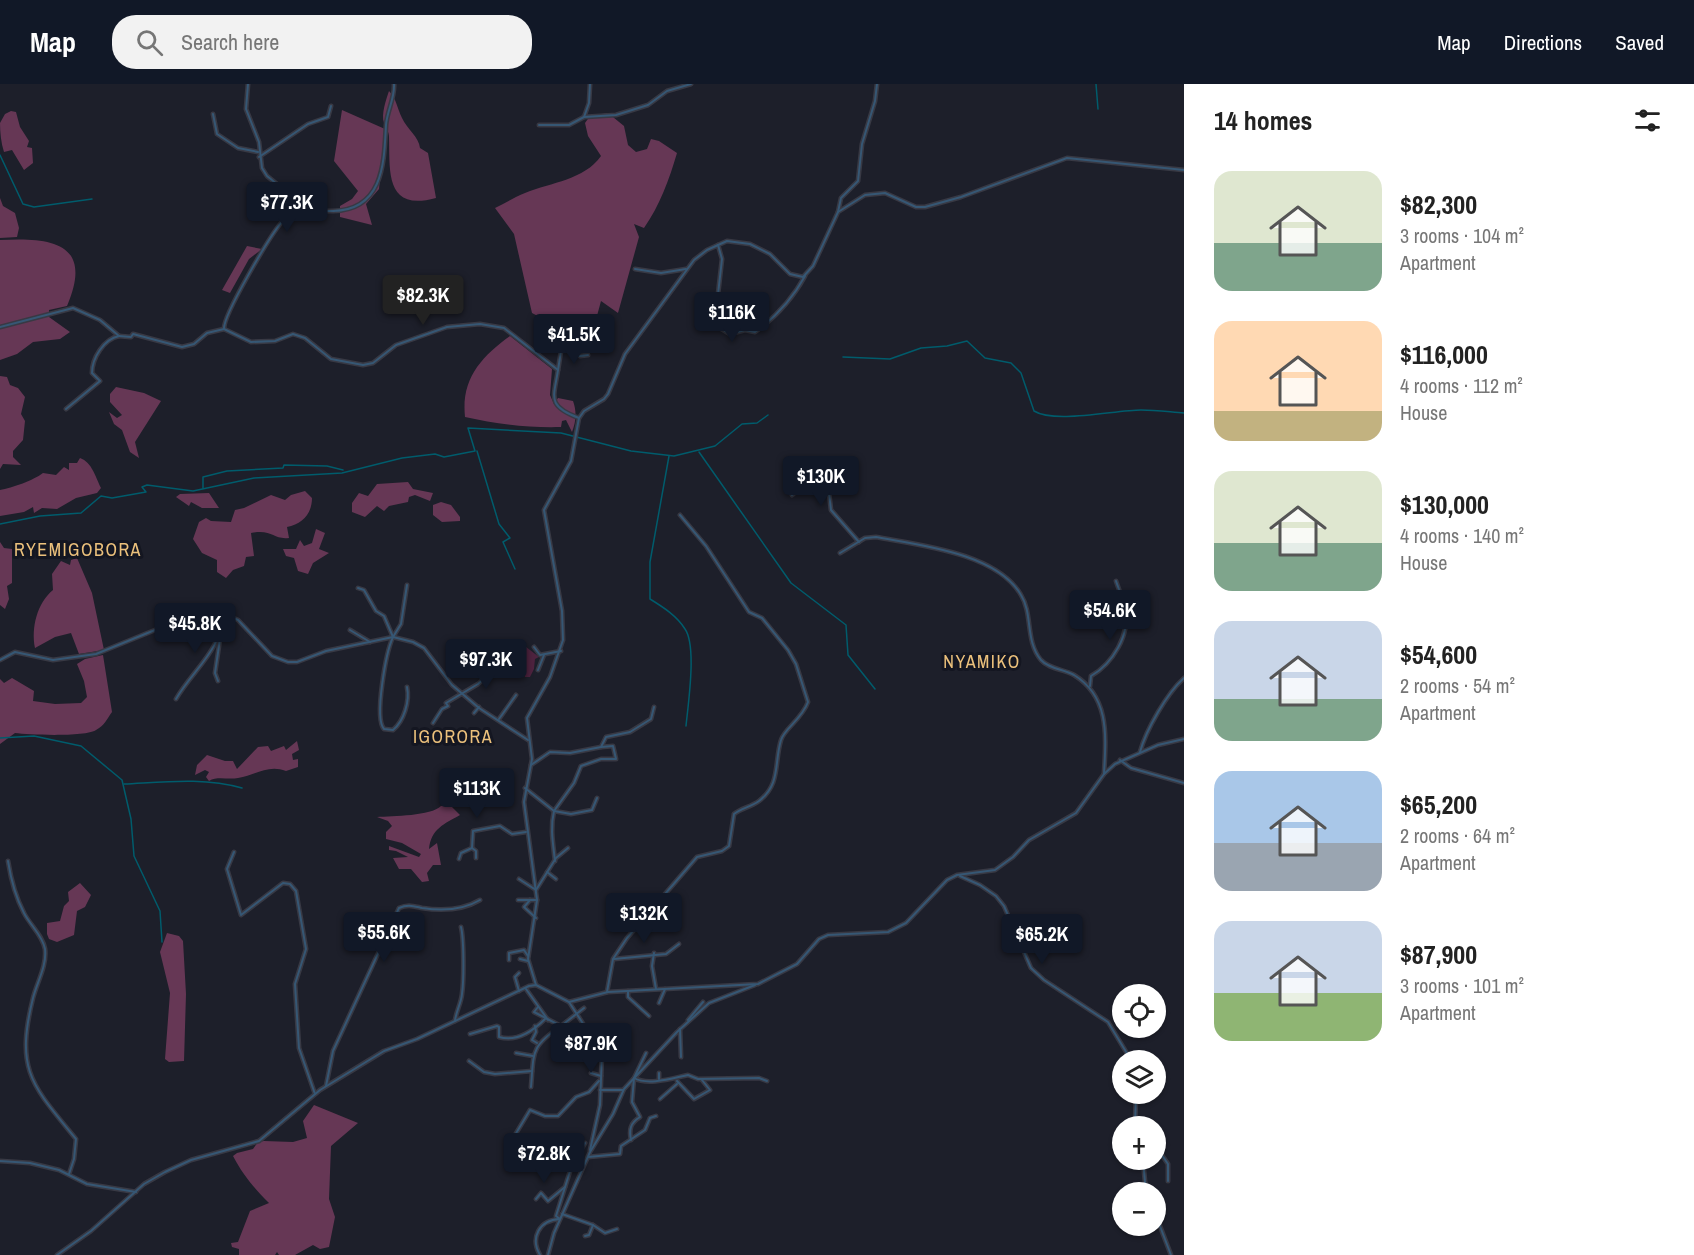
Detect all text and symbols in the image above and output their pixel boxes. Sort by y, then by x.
search box [112,15,532,69]
text: Map [30,23,76,61]
icon: search [133,26,166,59]
text: Search here [181,27,279,57]
text: Map [1437,28,1471,57]
text: Directions [1504,28,1582,57]
text: Saved [1615,28,1664,57]
text: 14 homes [1214,103,1312,138]
icon: filters [1631,104,1664,137]
pin: $77.3K [238,182,336,233]
text: $82,300 [1400,187,1477,222]
text: $77.3K [261,188,313,215]
icon: home [1262,195,1334,267]
text: 3 rooms · 104 m² [1400,222,1524,249]
text: Apartment [1400,249,1476,276]
pin: $82.3K [374,275,472,326]
text: $82.3K [397,281,449,308]
pin: $116K [690,292,774,343]
text: $116K [708,298,756,325]
pin: $41.5K [525,314,623,365]
text: $41.5K [548,320,600,347]
text: $116,000 [1400,337,1488,372]
icon: home [1262,345,1334,417]
text: 4 rooms · 112 m² [1400,372,1523,399]
text: House [1400,399,1447,426]
pin: $130K [779,456,863,507]
text: $130K [797,462,845,489]
text: $130,000 [1400,487,1489,522]
icon: home [1262,495,1334,567]
text: 4 rooms · 140 m² [1400,522,1524,549]
district label: RYEMIGOBORA [14,537,142,562]
text: House [1400,549,1447,576]
pin: $54.6K [1061,590,1159,641]
text: $54.6K [1084,596,1136,623]
pin: $45.8K [146,603,244,654]
text: $45.8K [169,609,221,636]
text: $54,600 [1400,637,1477,672]
pin: $97.3K [437,639,535,690]
text: $97.3K [460,645,512,672]
icon: home [1262,645,1334,717]
district label: NYAMIKO [943,649,1021,674]
text: 2 rooms · 54 m² [1400,672,1515,699]
text: Apartment [1400,699,1476,726]
district label: IGORORA [413,724,493,749]
pin: $113K [435,768,519,819]
text: $113K [453,774,501,801]
text: $65,200 [1400,787,1477,822]
icon: home [1262,795,1334,867]
text: 2 rooms · 64 m² [1400,822,1515,849]
text: Apartment [1400,849,1476,876]
pin: $132K [602,893,686,944]
text: $132K [620,899,668,926]
pin: $55.6K [335,912,433,963]
pin: $65.2K [993,914,1091,965]
text: $55.6K [358,918,410,945]
text: $65.2K [1016,920,1068,947]
text: $87,900 [1400,937,1477,972]
icon: home [1262,945,1334,1017]
text: 3 rooms · 101 m² [1400,972,1524,999]
map controls [1112,984,1166,1236]
button: locate [1112,984,1166,1038]
text: Apartment [1400,999,1476,1026]
pin: $87.9K [542,1023,640,1074]
text: $87.9K [565,1029,617,1056]
button: layers [1112,1050,1166,1104]
button: + [1112,1116,1166,1170]
pin: $72.8K [495,1133,593,1184]
text: $72.8K [518,1139,570,1166]
button: − [1112,1182,1166,1236]

